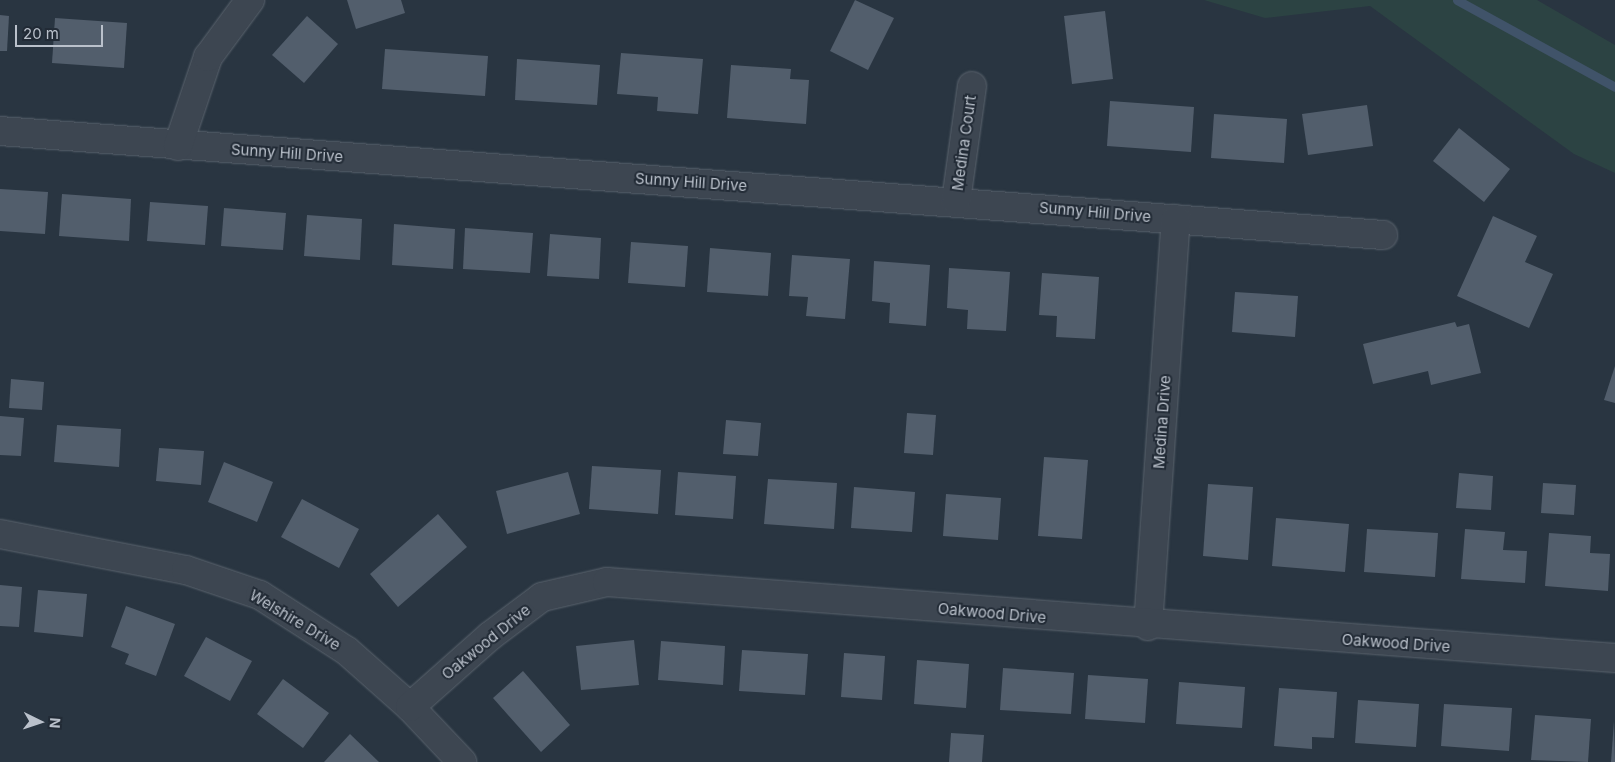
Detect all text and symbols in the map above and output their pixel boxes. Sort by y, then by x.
scale bar [18,15,105,47]
text: 20 m [23,24,59,43]
street label: Medina Court [948,94,980,192]
street label: Sunny Hill Drive [230,140,344,166]
street label: Sunny Hill Drive [634,169,748,195]
street label: Sunny Hill Drive [1038,198,1152,226]
street label: Medina Drive [1150,375,1174,469]
street label: Welshire Drive [246,586,344,654]
street label: Oakwood Drive [937,599,1047,627]
street label: Oakwood Drive [438,601,534,683]
street label: Oakwood Drive [1341,630,1451,656]
north arrow [15,697,65,747]
text: N [47,717,64,729]

